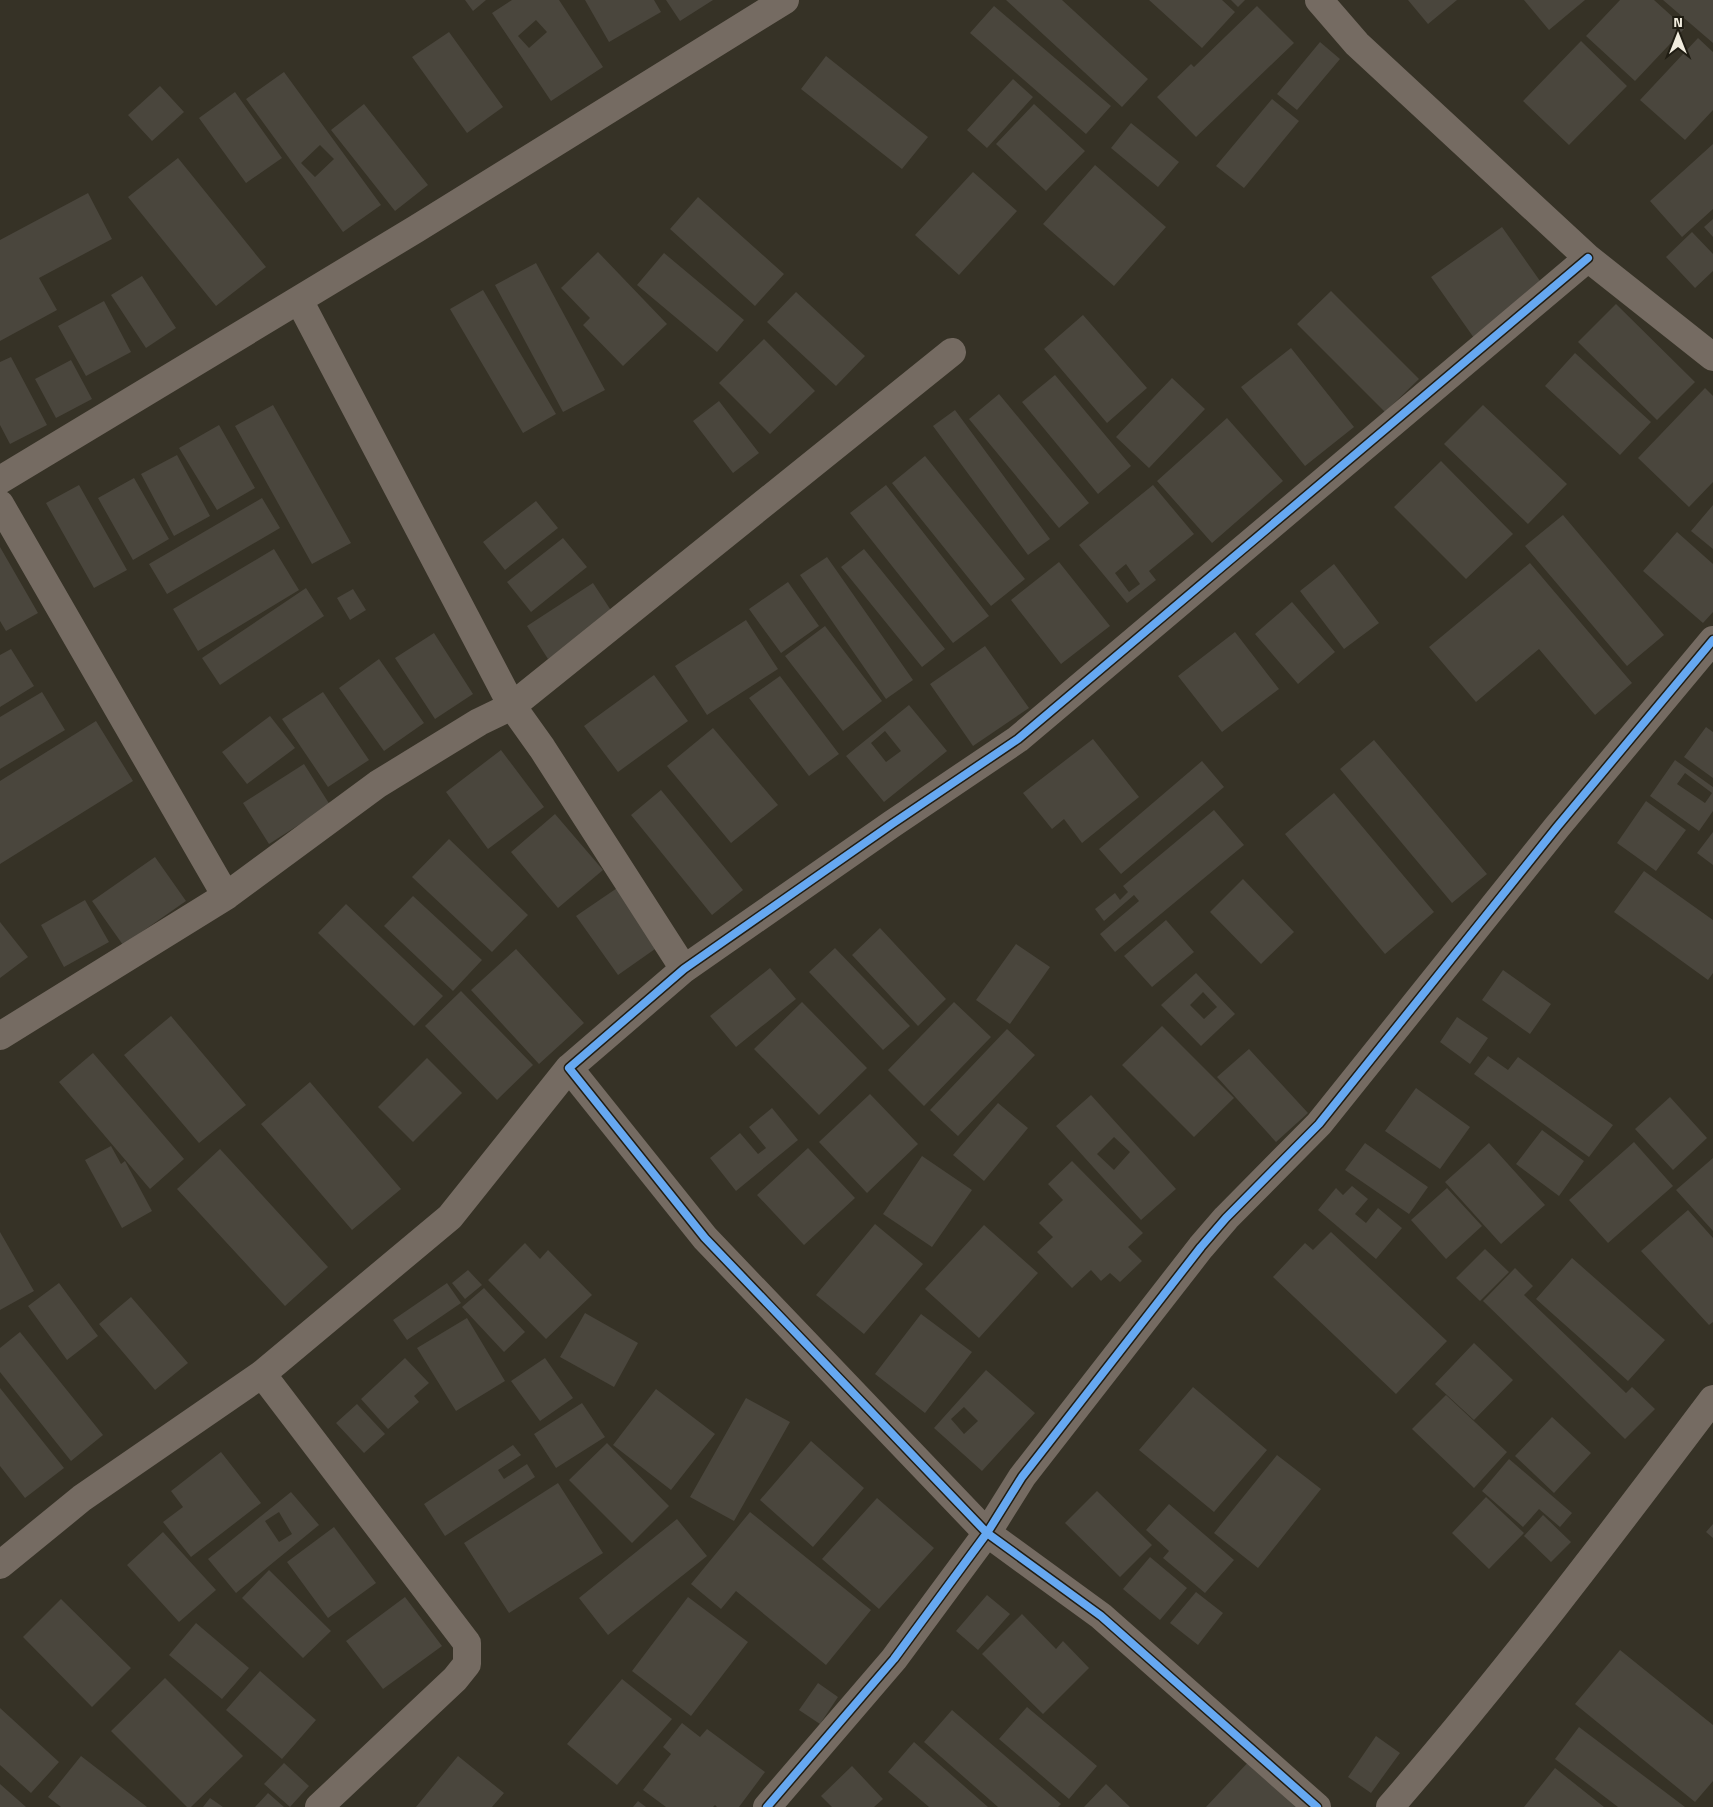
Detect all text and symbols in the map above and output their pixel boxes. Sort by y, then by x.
north arrow [1653,10,1703,60]
text: N [1673,11,1683,32]

